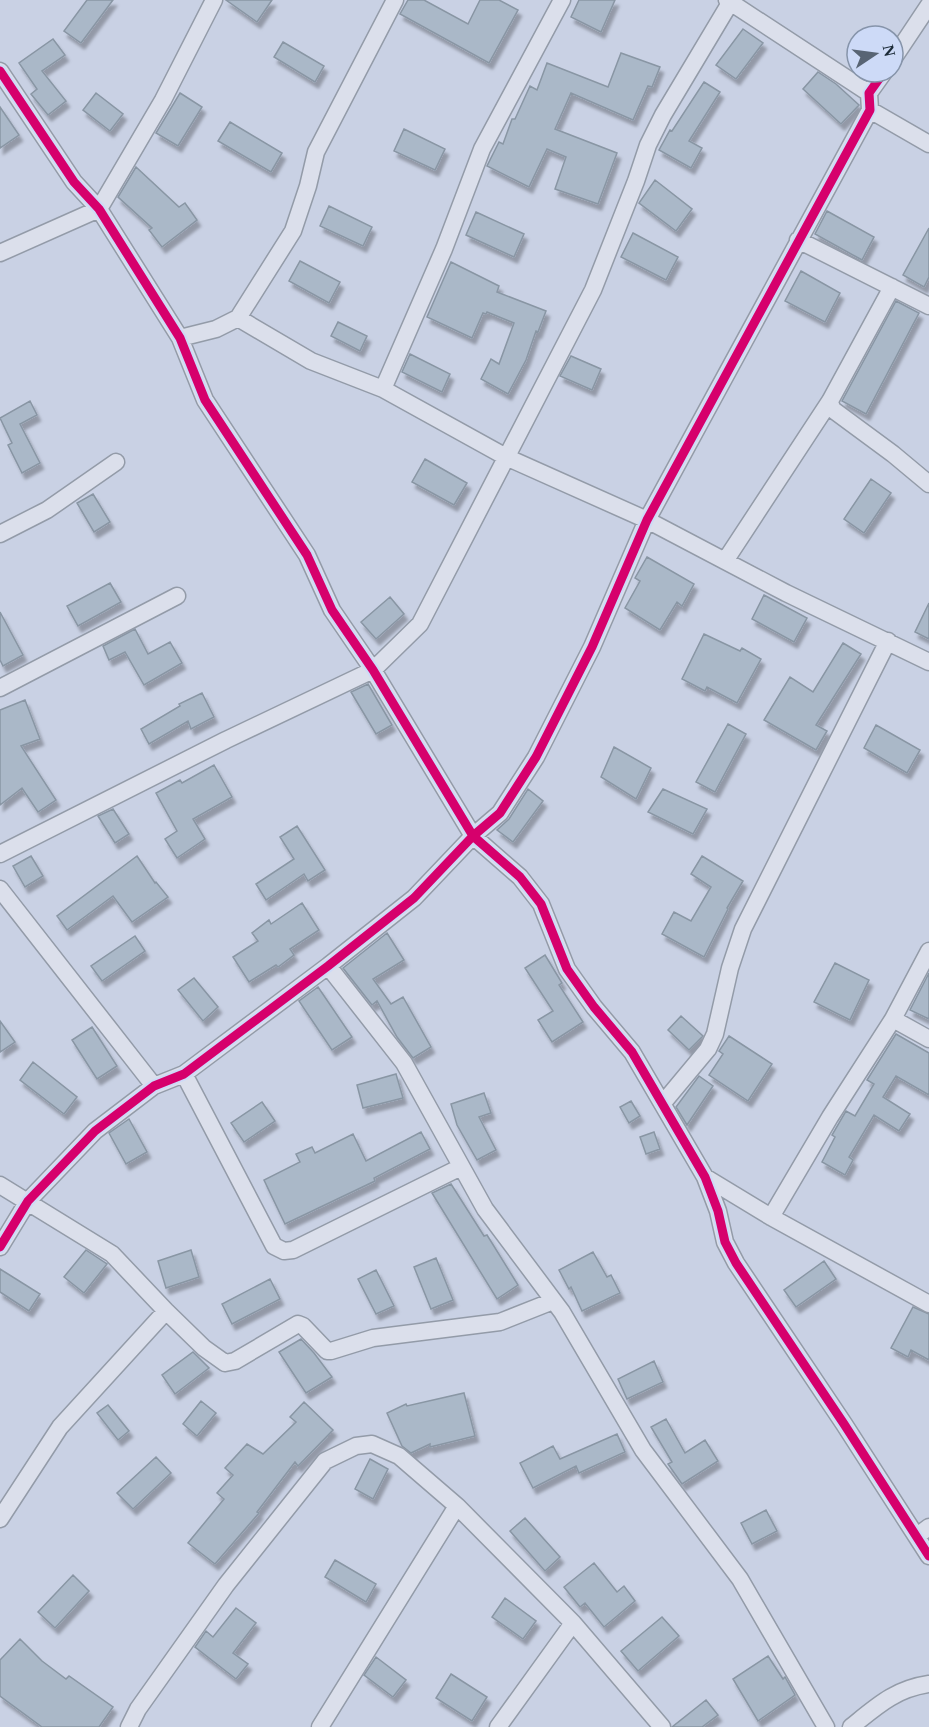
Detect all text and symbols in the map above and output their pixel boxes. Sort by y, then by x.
north arrow [845,24,905,84]
text: N [880,43,899,59]

